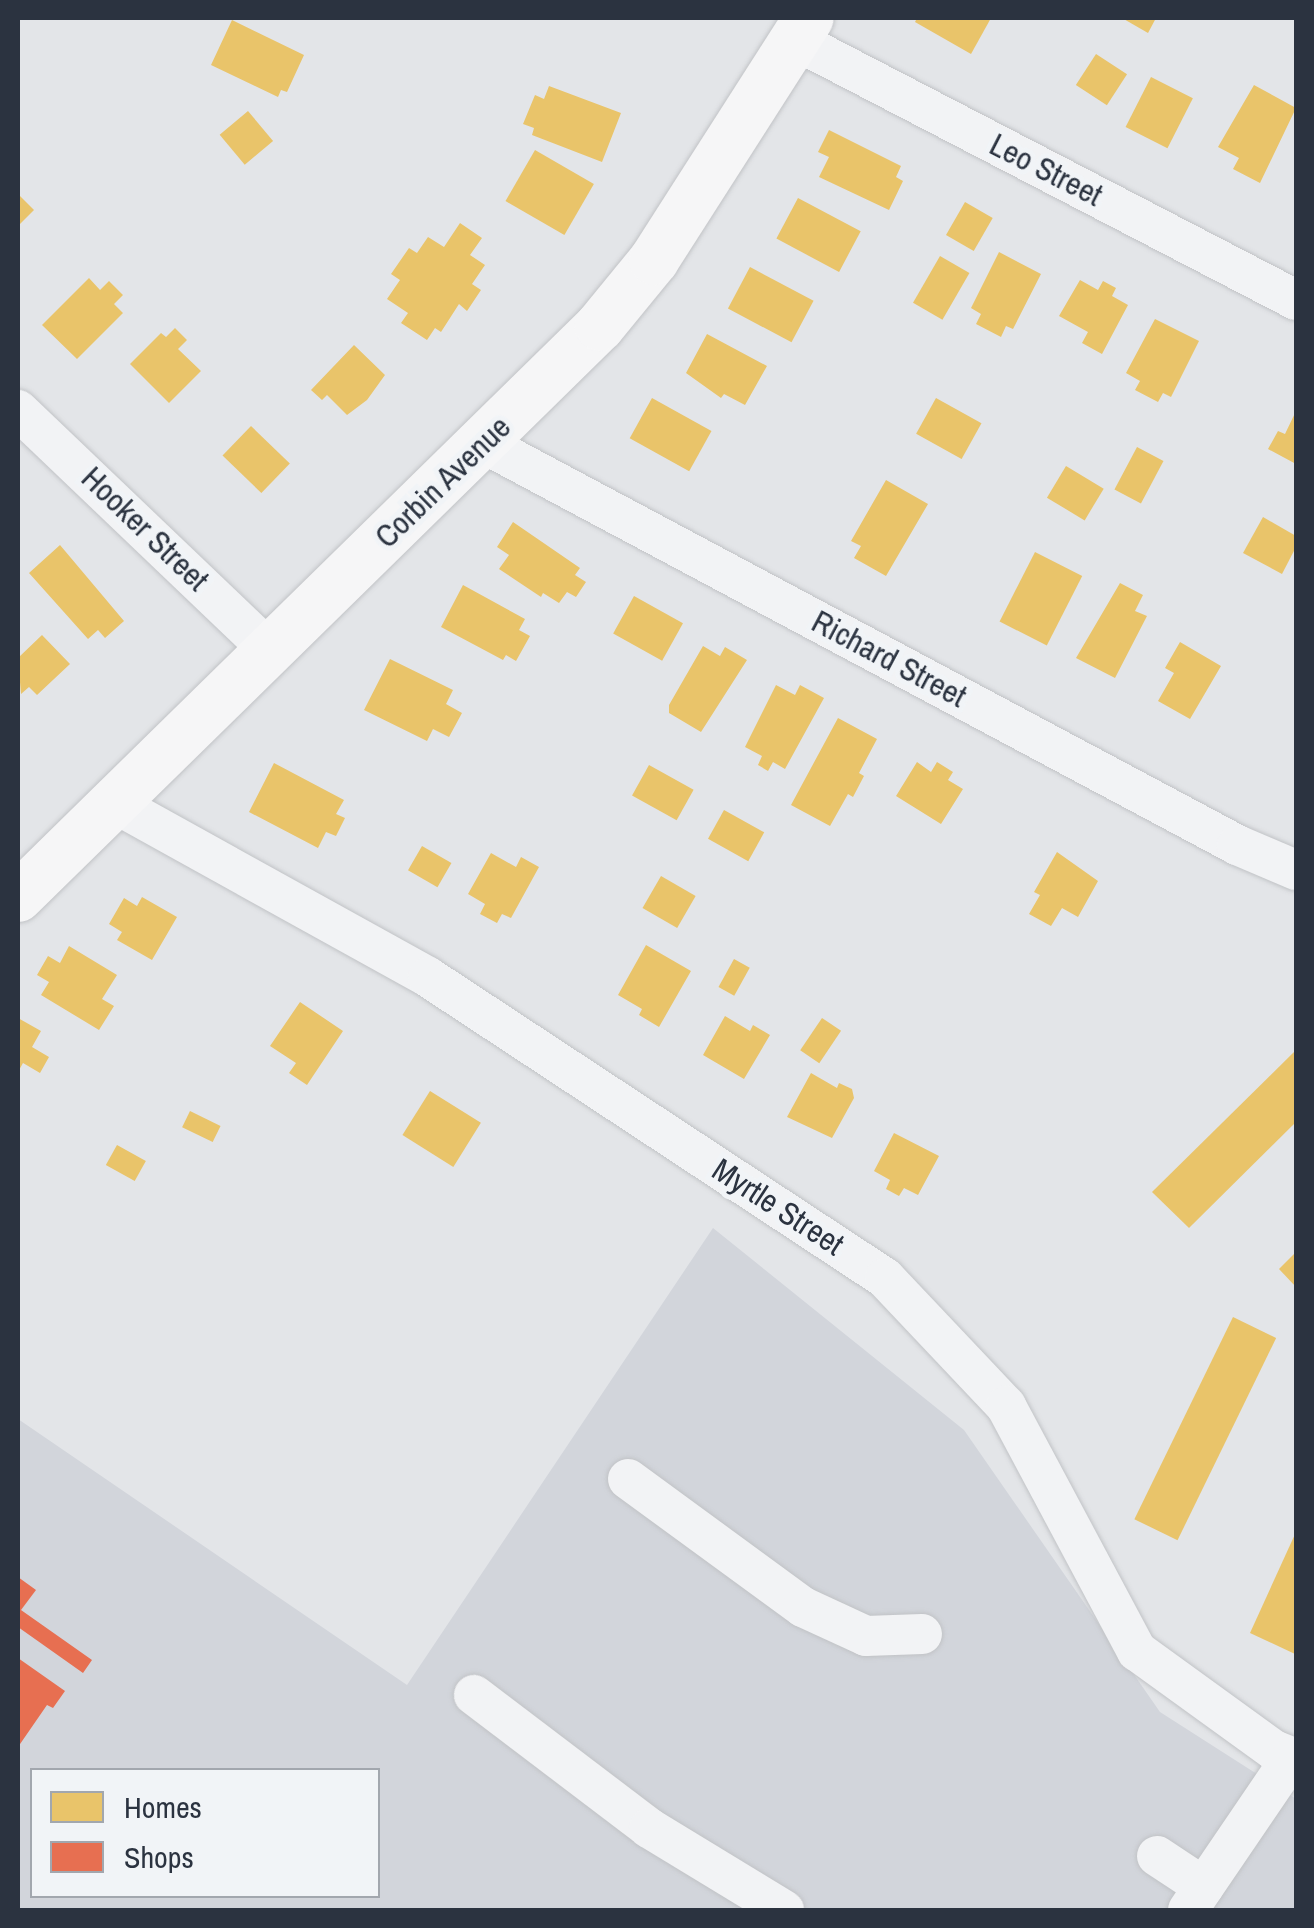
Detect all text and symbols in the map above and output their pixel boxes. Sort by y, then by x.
street label: Leo Street [983,125,1109,215]
street label: Corbin Avenue [367,408,519,556]
street label: Hooker Street [73,459,217,599]
street label: Richard Street [805,602,973,716]
street label: Myrtle Street [705,1150,851,1264]
legend [30,1768,380,1898]
text: Homes [124,1787,202,1827]
text: Shops [124,1837,194,1877]

